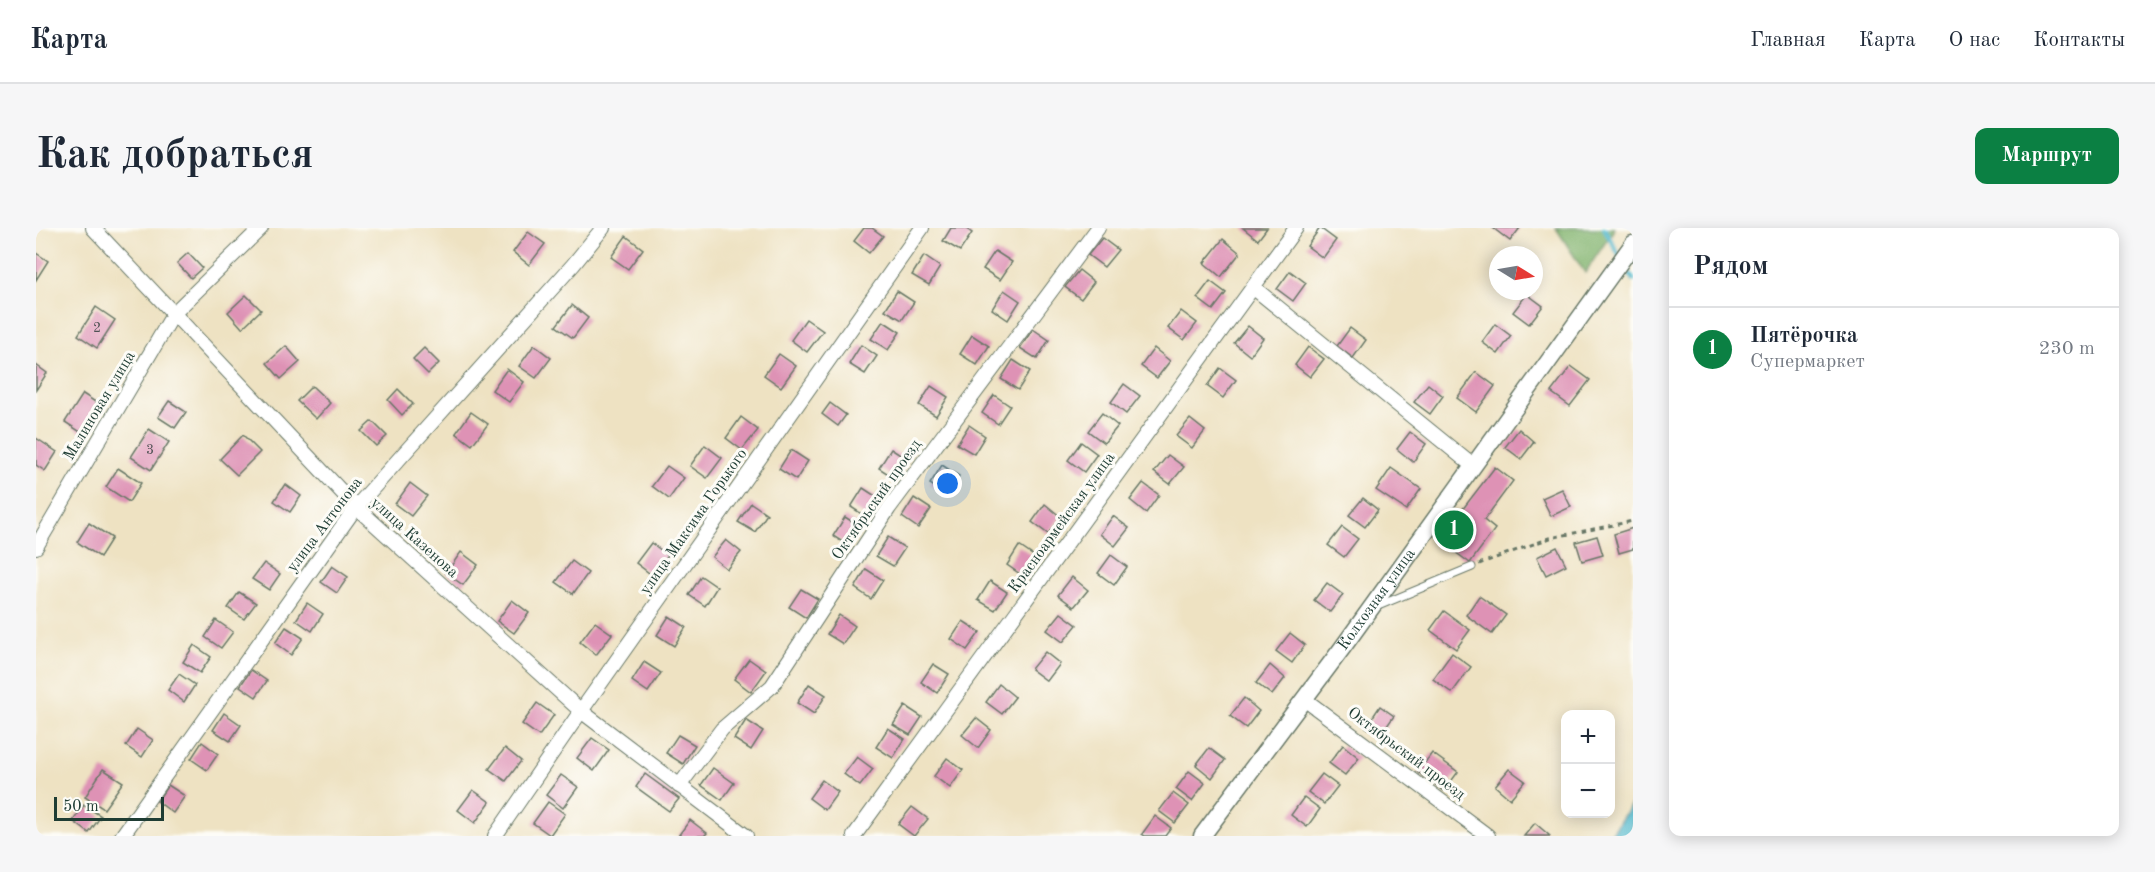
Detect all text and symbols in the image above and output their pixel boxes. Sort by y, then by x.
text: Карта [30,27,108,55]
text: Главная [1750,30,1826,51]
text: Карта [1859,30,1916,51]
text: О нас [1949,30,2000,51]
text: Контакты [2033,30,2125,51]
button: Маршрут [1975,128,2119,184]
text: Как добраться [36,135,313,177]
north arrow [1489,246,1543,300]
text: Рядом [1693,254,1768,280]
house number: 2 [93,321,101,335]
text: Пятёрочка [1750,325,1858,347]
text: 1 [1707,339,1718,359]
text: 230 m [2039,339,2095,359]
street label: Малиновая улица [61,349,139,463]
text: Супермаркет [1750,352,1865,372]
street label: Октябрьский проезд [830,437,925,563]
house number: 3 [146,443,154,457]
street label: улица Максима Горького [638,446,751,598]
street label: Красноармейская улица [1006,450,1118,596]
your location [933,469,962,498]
street label: улица Антонова [284,475,366,575]
street label: улица Казенова [367,495,461,581]
pin: 1 [1434,508,1474,552]
street label: Колхозная улица [1335,546,1419,654]
street label: Октябрьский проезд [1344,705,1468,803]
map controls [1561,710,1615,818]
button: + [1561,710,1615,764]
button: − [1561,764,1615,818]
scale bar [54,794,164,822]
text: 50 m [63,799,99,815]

